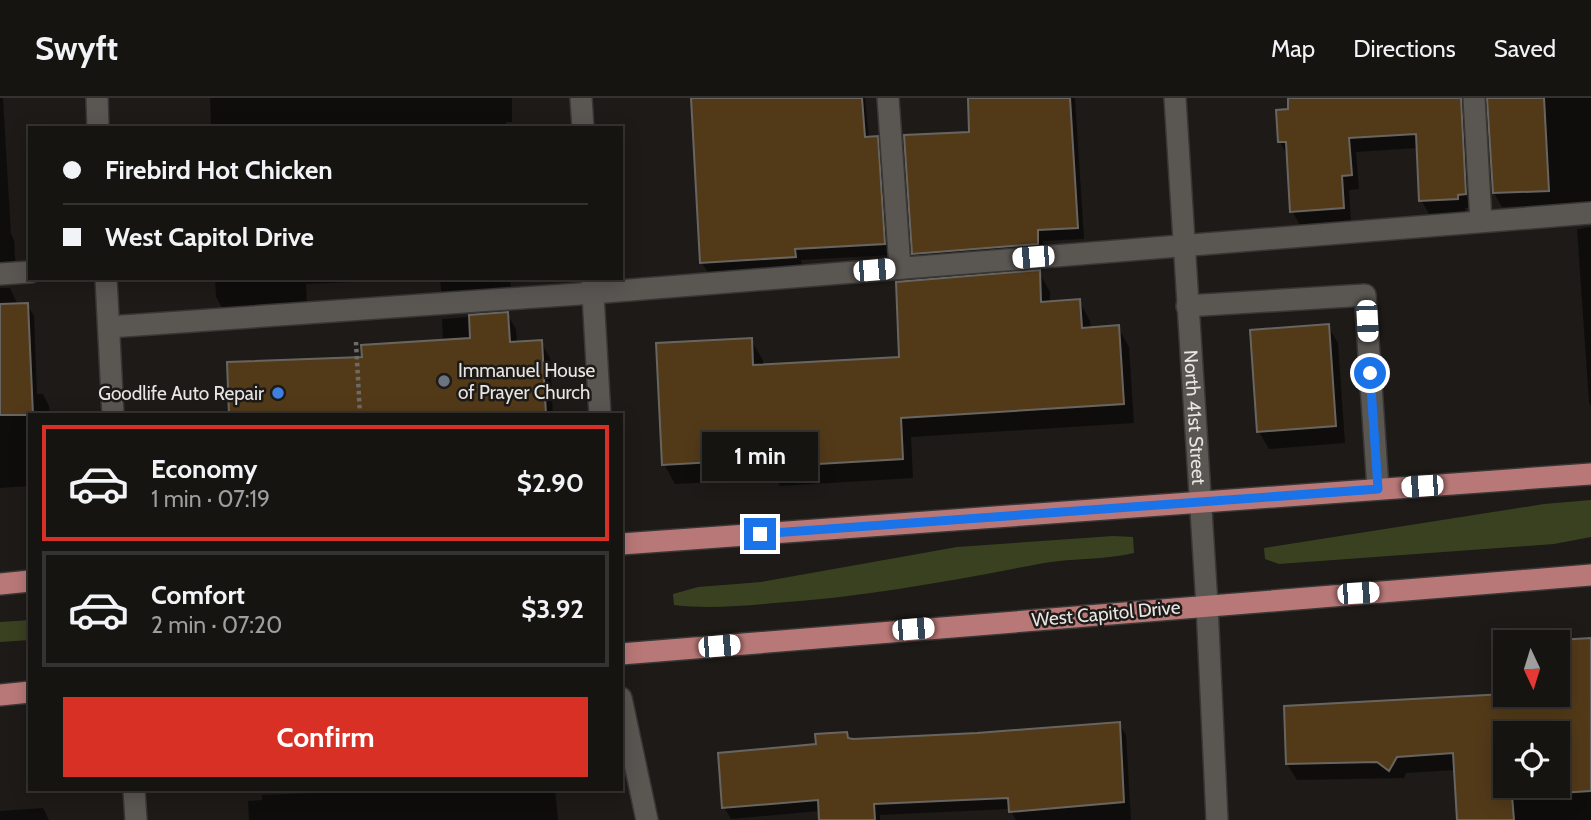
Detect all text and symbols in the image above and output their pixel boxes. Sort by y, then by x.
text: Swyft [35,28,118,68]
text: Map [1271,34,1315,63]
text: Directions [1353,34,1456,63]
text: Saved [1494,34,1556,63]
text: Firebird Hot Chicken [105,154,333,186]
text: West Capitol Drive [105,221,314,253]
car [1012,245,1055,269]
car [853,258,896,282]
car [1356,299,1379,343]
street label: North 41st Street [1179,349,1210,486]
route start [1354,357,1386,389]
place label: Immanuel House of Prayer Church [458,359,596,404]
marker: Immanuel House of Prayer Church [436,373,452,389]
place label: Goodlife Auto Repair [98,382,264,405]
marker: Goodlife Auto Repair [270,385,286,401]
callout: 1 min [702,432,818,482]
text: 1 min [734,442,786,470]
icon: car [67,452,130,515]
text: Economy [151,453,257,485]
text: $2.90 [517,467,584,499]
car [1401,474,1444,498]
text: 1 min · 07:19 [151,485,270,513]
route end [744,518,776,550]
icon: car [67,578,130,641]
text: Comfort [151,579,245,611]
car [1337,581,1380,605]
text: $3.92 [521,593,584,625]
street label: West Capitol Drive [1031,596,1182,631]
text: 2 min · 07:20 [151,611,282,639]
car [892,617,935,641]
north arrow [1493,630,1570,707]
map controls [1493,630,1570,798]
car [698,634,741,658]
button: Confirm [63,697,588,777]
button: locate [1493,721,1570,798]

